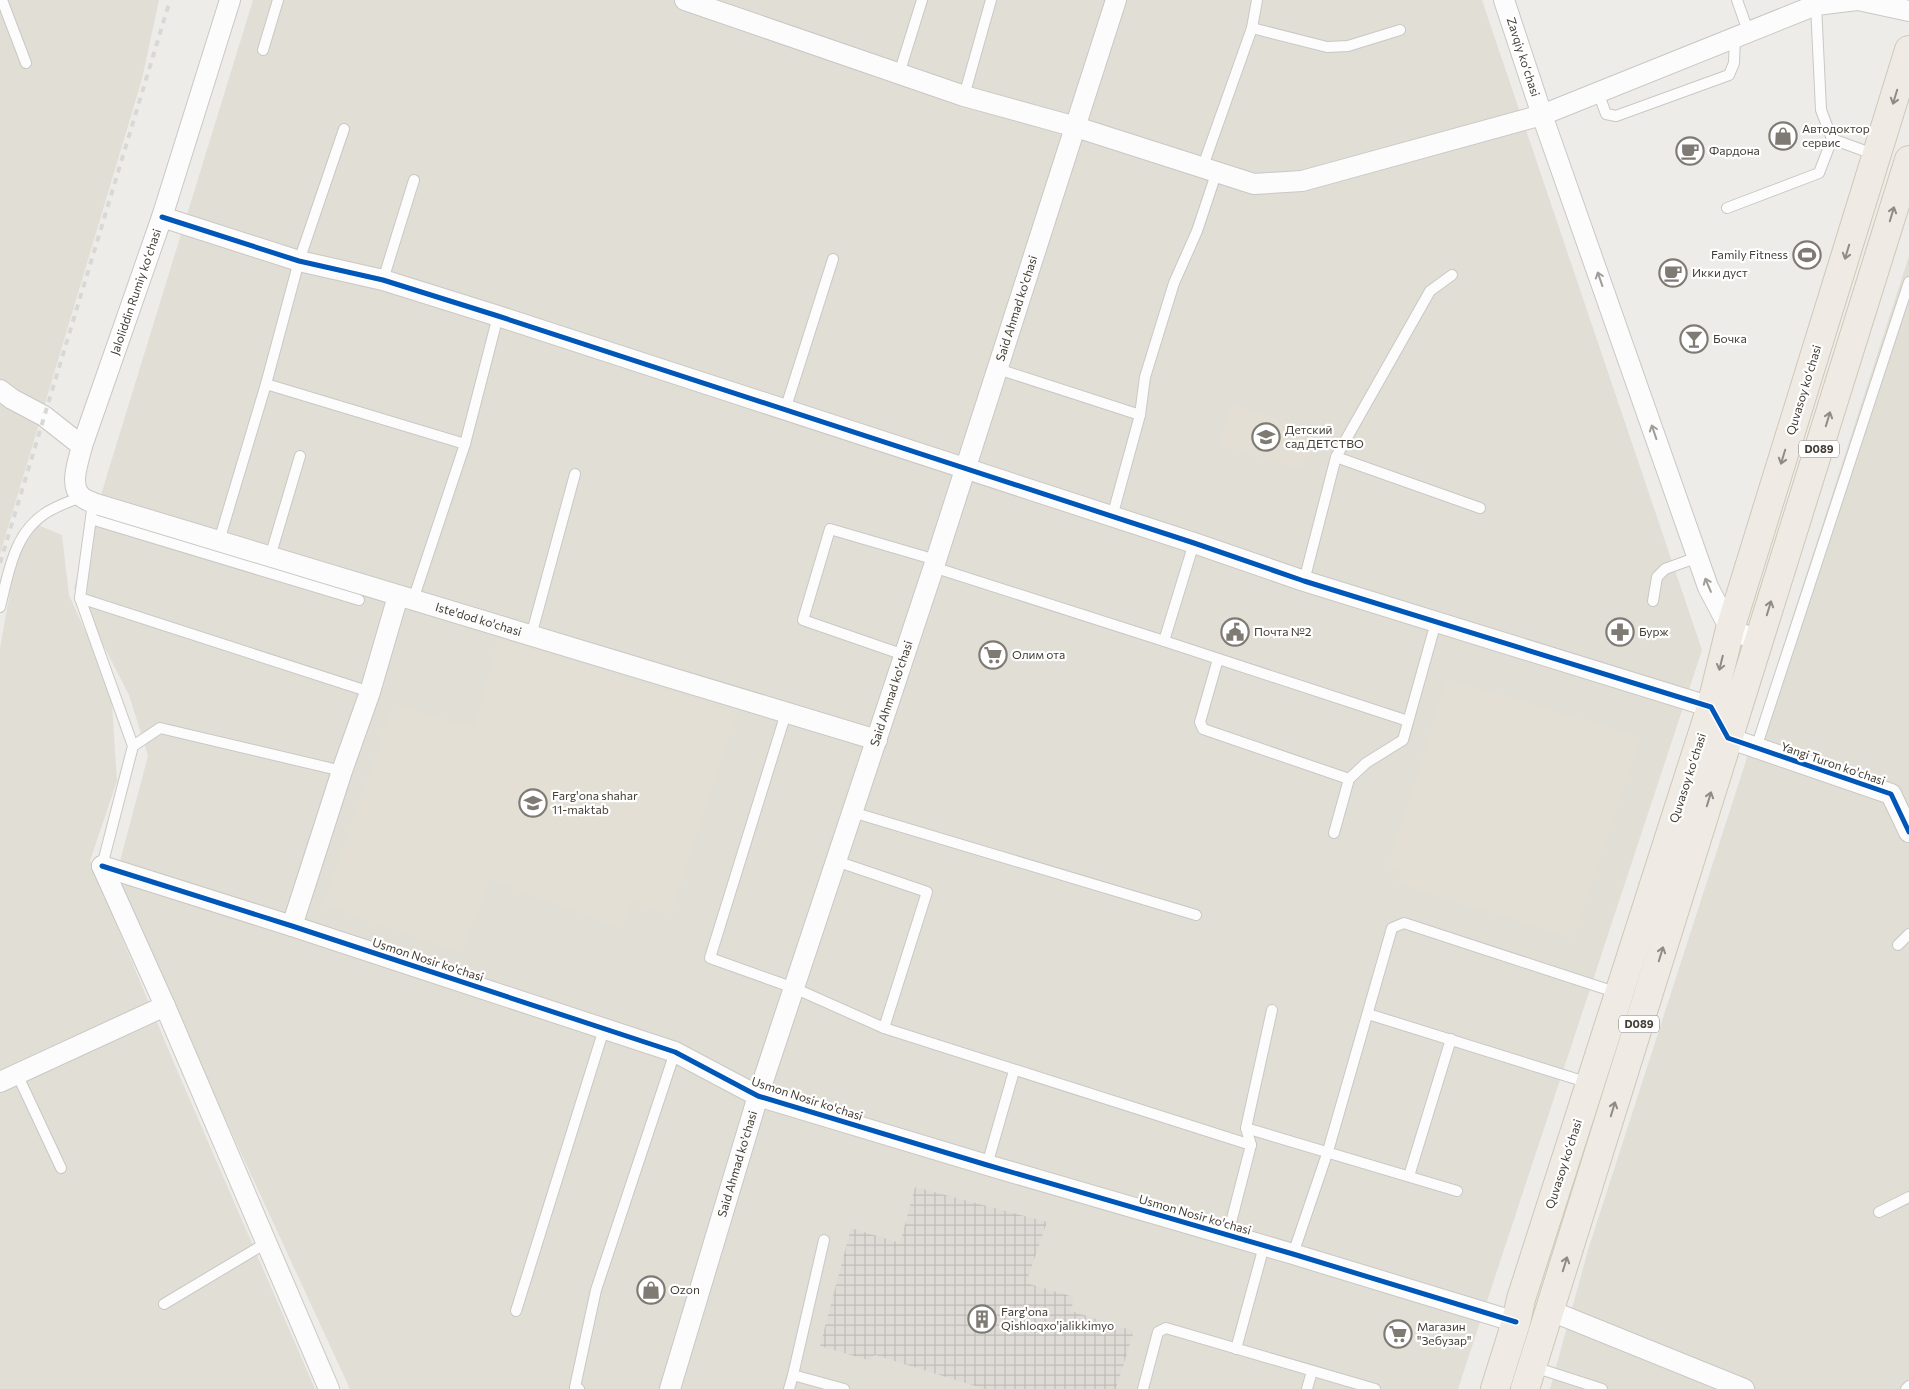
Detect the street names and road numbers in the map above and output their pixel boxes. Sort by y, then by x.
street label: Zavqiy koʻchasi [1505,15,1543,98]
street label: Jaloliddin Rumiy koʻchasi [107,227,164,357]
street label: Said Ahmad ko'chasi [992,253,1039,363]
street label: Quvasoy koʻchasi [1783,343,1823,436]
road number: D089 [1799,440,1839,458]
street label: Iste'dod ko'chasi [434,599,524,638]
street label: Said Ahmad ko'chasi [867,639,915,748]
street label: Quvasoy koʻchasi [1666,731,1708,824]
street label: Yangi Turon ko'chasi [1779,739,1887,787]
street label: Usmon Nosir ko'chasi [371,934,486,984]
road number: D089 [1619,1016,1659,1032]
street label: Usmon Nosir ko'chasi [750,1073,865,1123]
street label: Said Ahmad ko'chasi [714,1109,759,1219]
street label: Quvasoy koʻchasi [1542,1117,1584,1210]
street label: Usmon Nosir ko'chasi [1137,1191,1253,1237]

